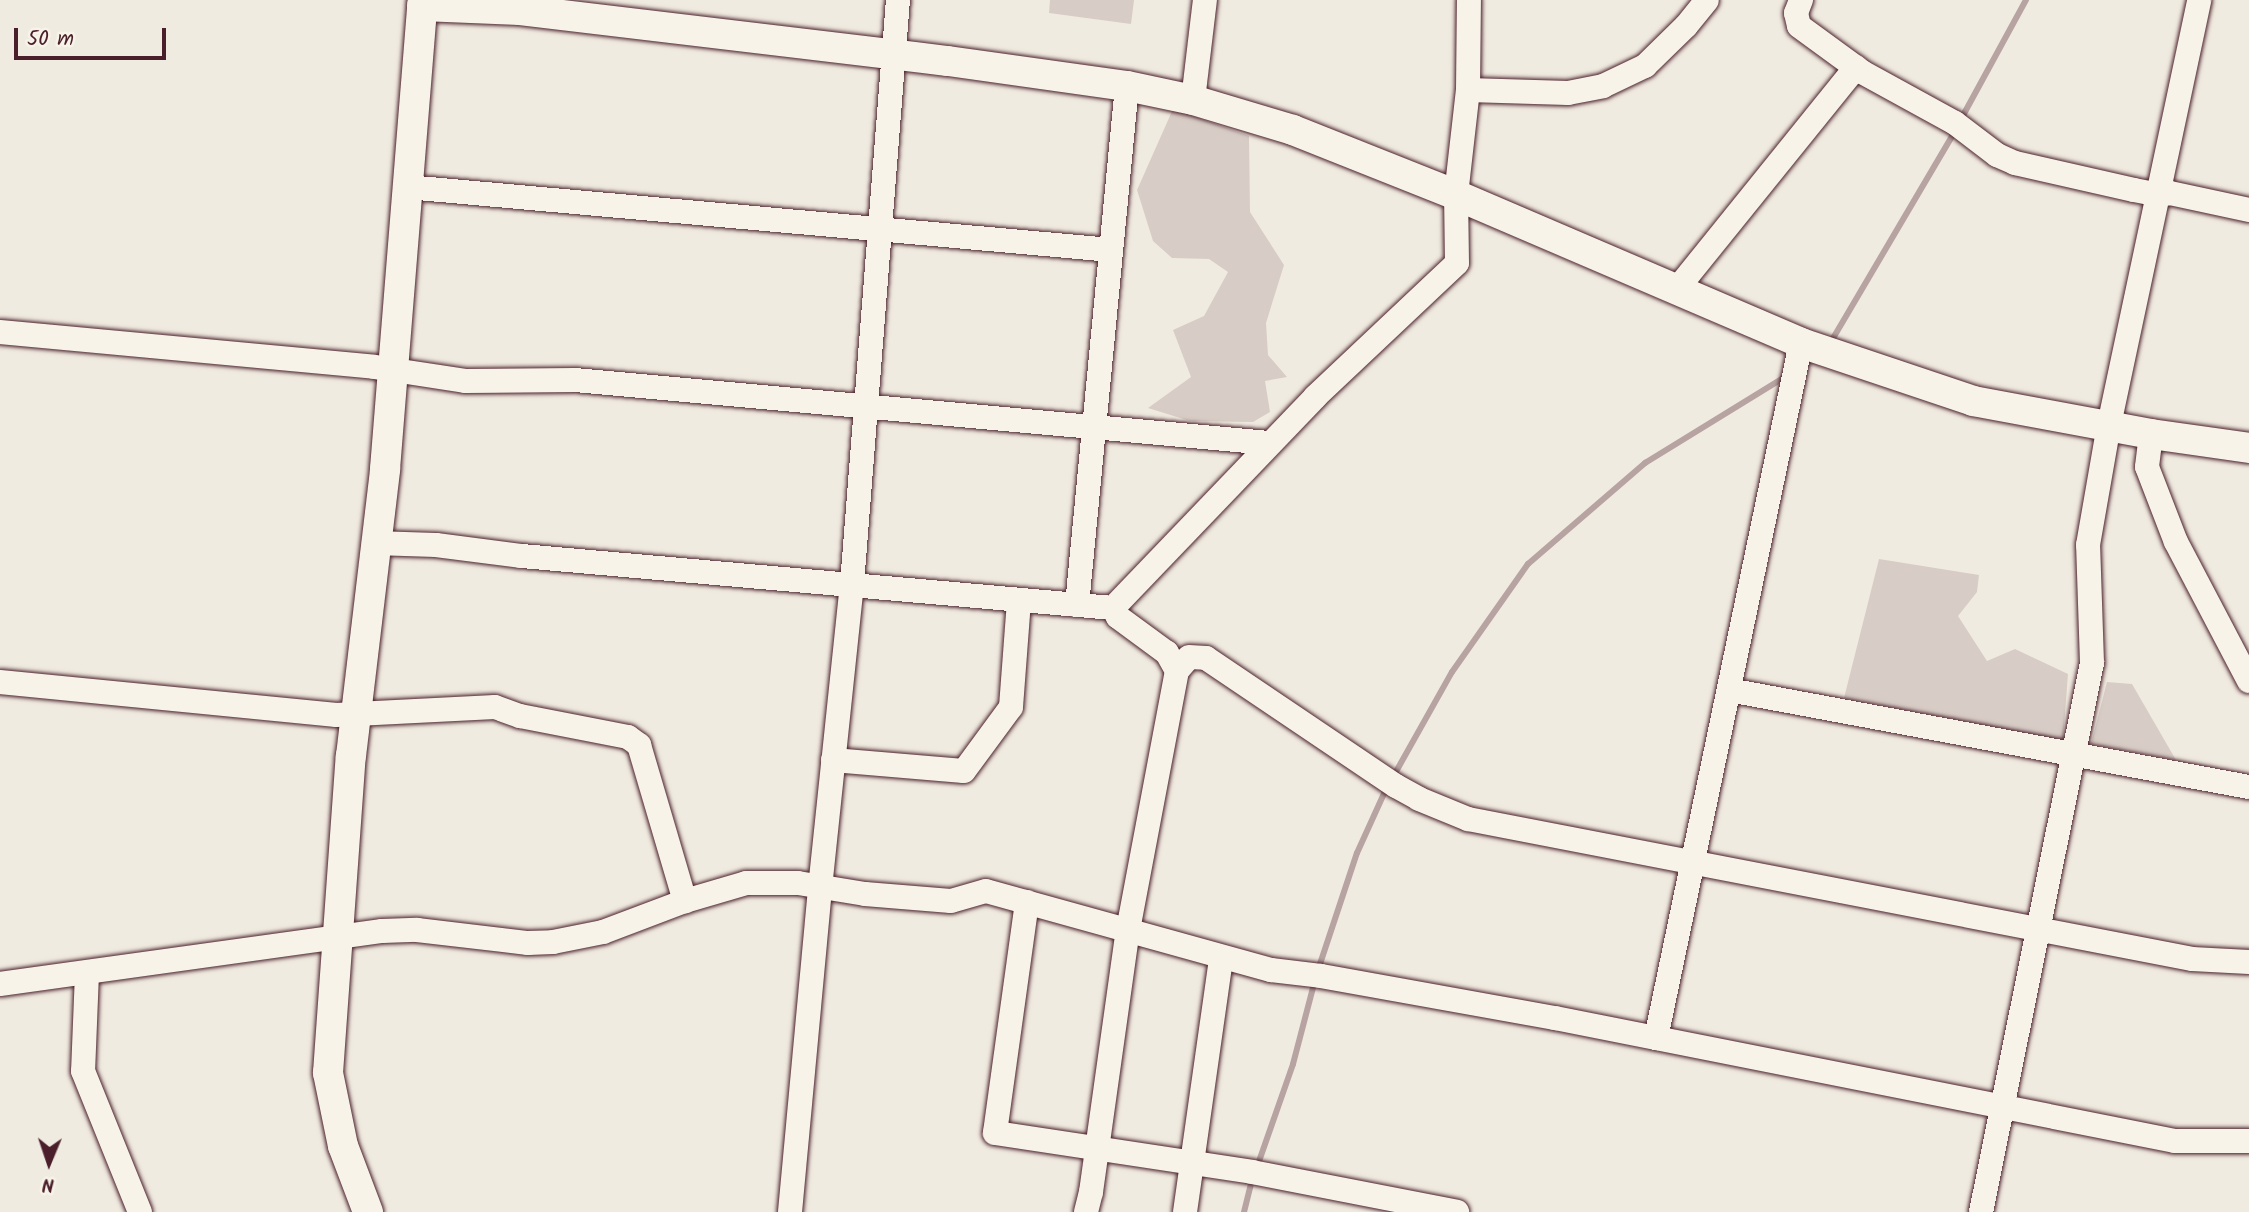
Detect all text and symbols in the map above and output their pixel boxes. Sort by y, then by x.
scale bar [18,14,170,58]
text: 50 m [27,23,74,56]
north arrow [14,1128,84,1198]
text: N [42,1169,55,1199]

